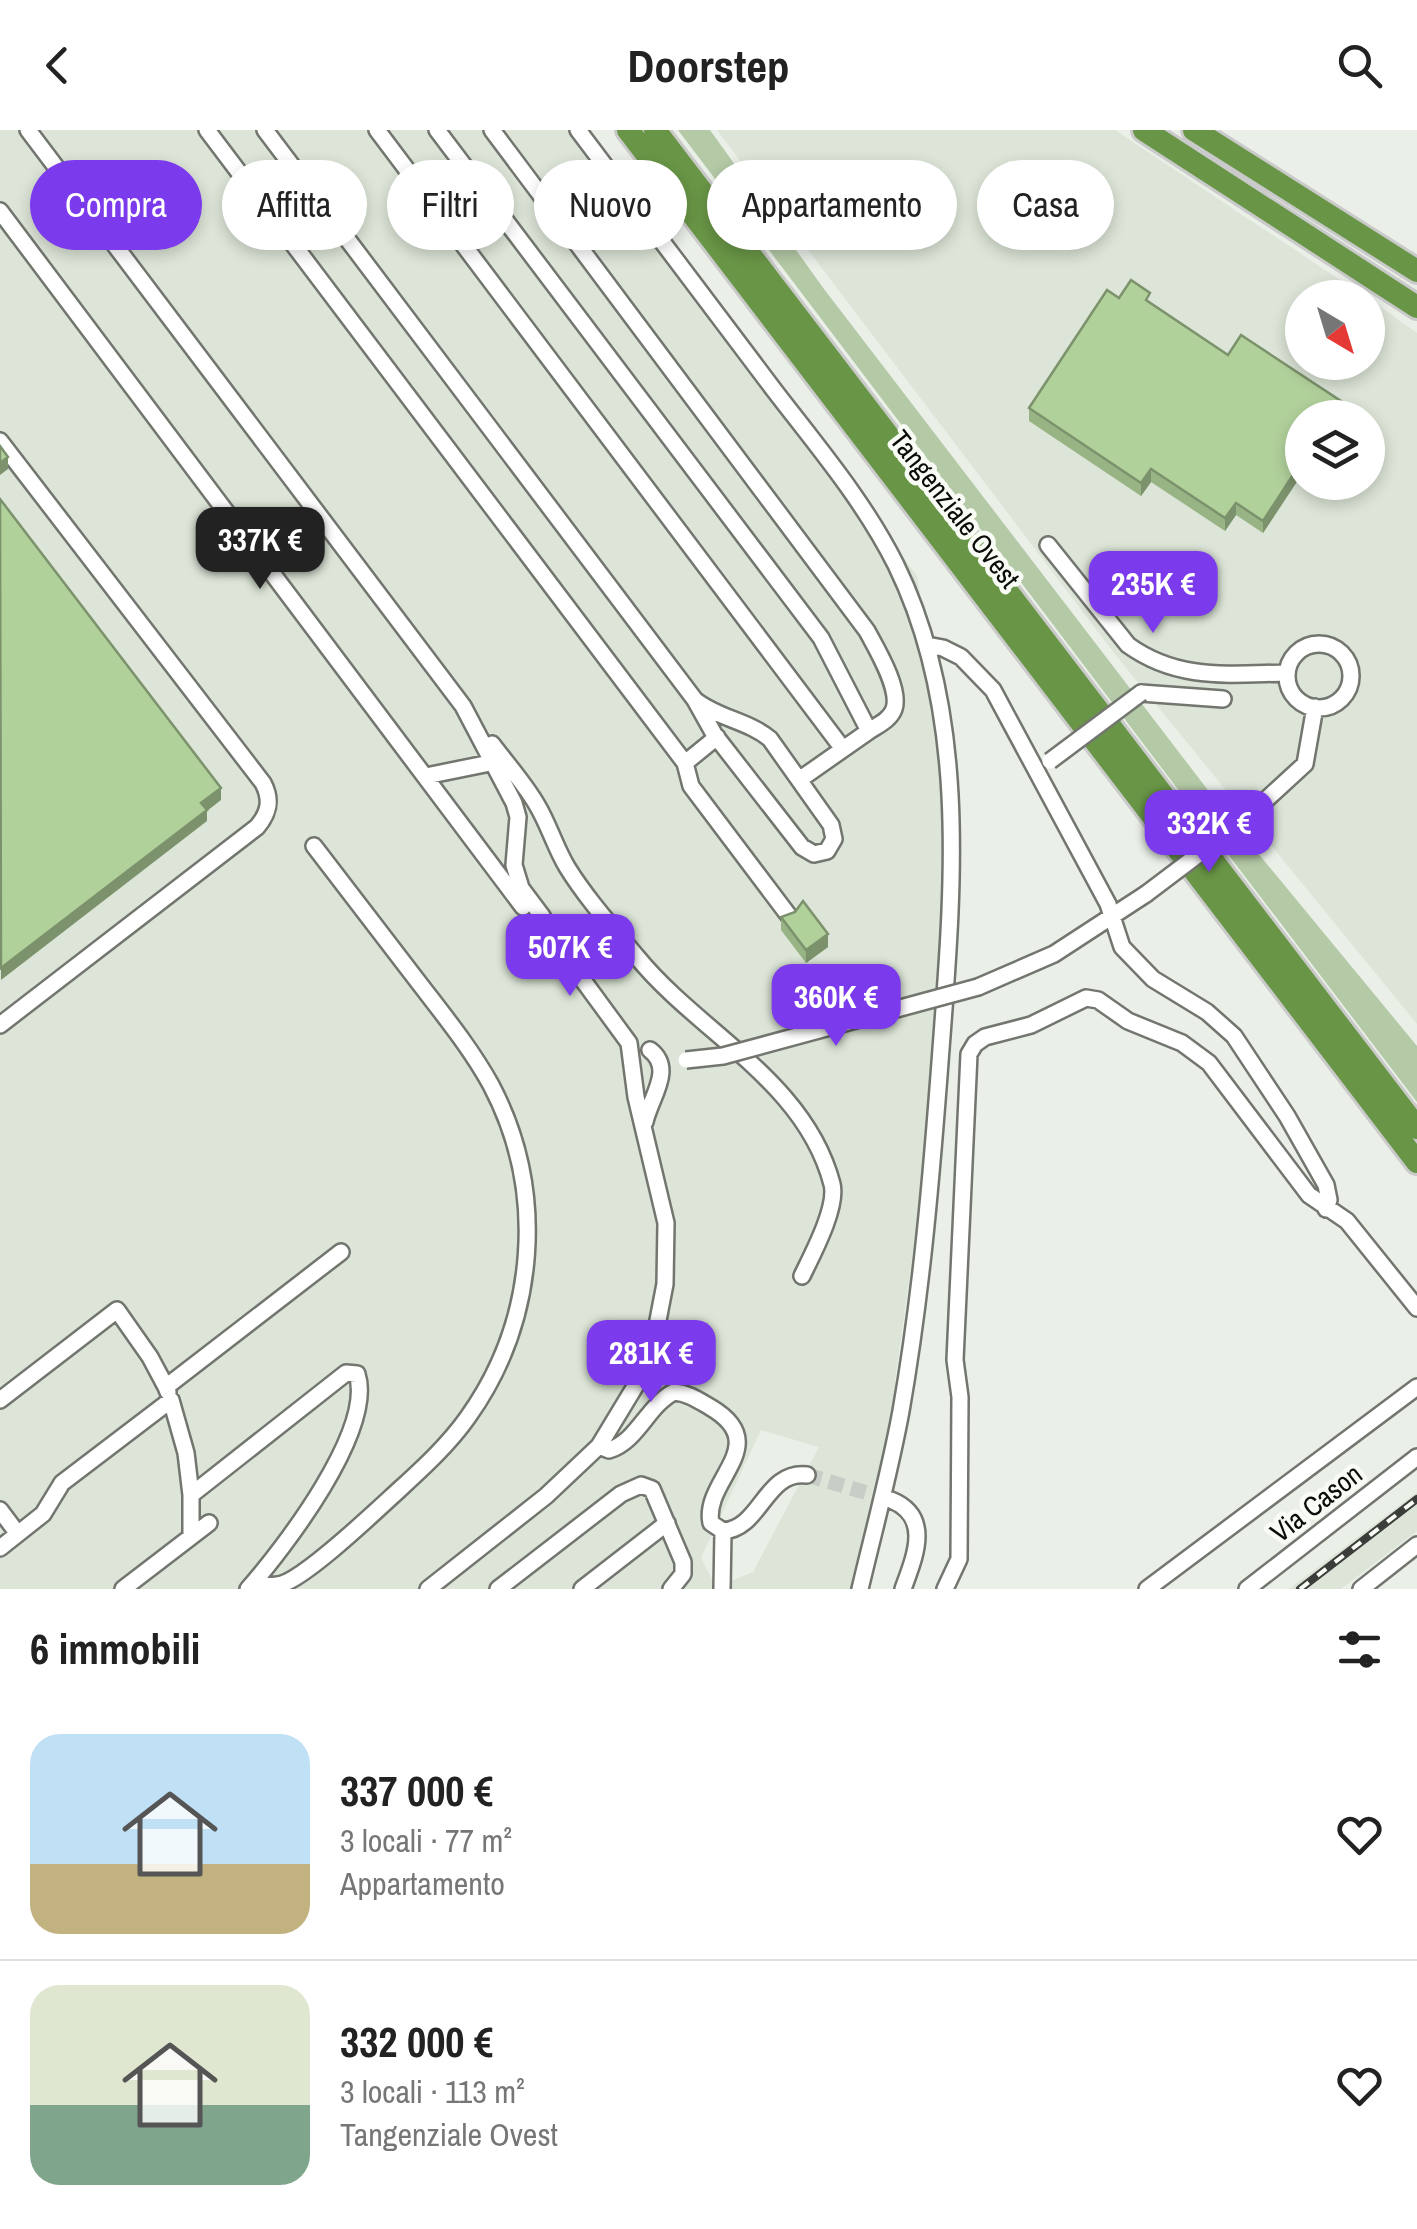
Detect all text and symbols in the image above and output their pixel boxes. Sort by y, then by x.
text: Doorstep [628,35,789,96]
icon: back [30,38,85,93]
icon: search [1332,38,1387,93]
chip: Compra [30,160,202,250]
chip: Affitta [222,160,367,250]
chip: Filtri [387,160,514,250]
chip: Nuovo [534,160,687,250]
chip: Appartamento [707,160,957,250]
chip: Casa [977,160,1114,250]
north arrow [1285,280,1385,380]
map controls [1285,280,1385,500]
button: layers [1285,400,1385,500]
street label: Tangenziale Ovest [881,422,1029,596]
pin: 337K € [179,507,341,592]
text: 337K € [218,518,302,561]
pin: 235K € [1072,551,1234,636]
text: 235K € [1111,562,1195,605]
pin: 332K € [1128,790,1290,875]
text: 332K € [1167,801,1251,844]
pin: 507K € [489,914,651,999]
text: 507K € [528,925,612,968]
pin: 360K € [755,964,917,1049]
text: 360K € [794,975,878,1018]
pin: 281K € [570,1320,732,1405]
text: 281K € [609,1331,693,1374]
street label: Via Cason [1262,1455,1370,1551]
text: 6 immobili [30,1621,200,1677]
icon: filters [1332,1622,1387,1677]
text: 337 000 € [340,1763,493,1819]
icon: home [110,1774,230,1894]
icon: heart [1332,1807,1387,1862]
text: 3 locali · 77 m² [340,1819,512,1862]
text: Appartamento [340,1862,505,1905]
text: 332 000 € [340,2014,493,2070]
icon: home [110,2025,230,2145]
icon: heart [1332,2058,1387,2113]
text: 3 locali · 113 m² [340,2070,525,2113]
text: Tangenziale Ovest [340,2113,558,2156]

